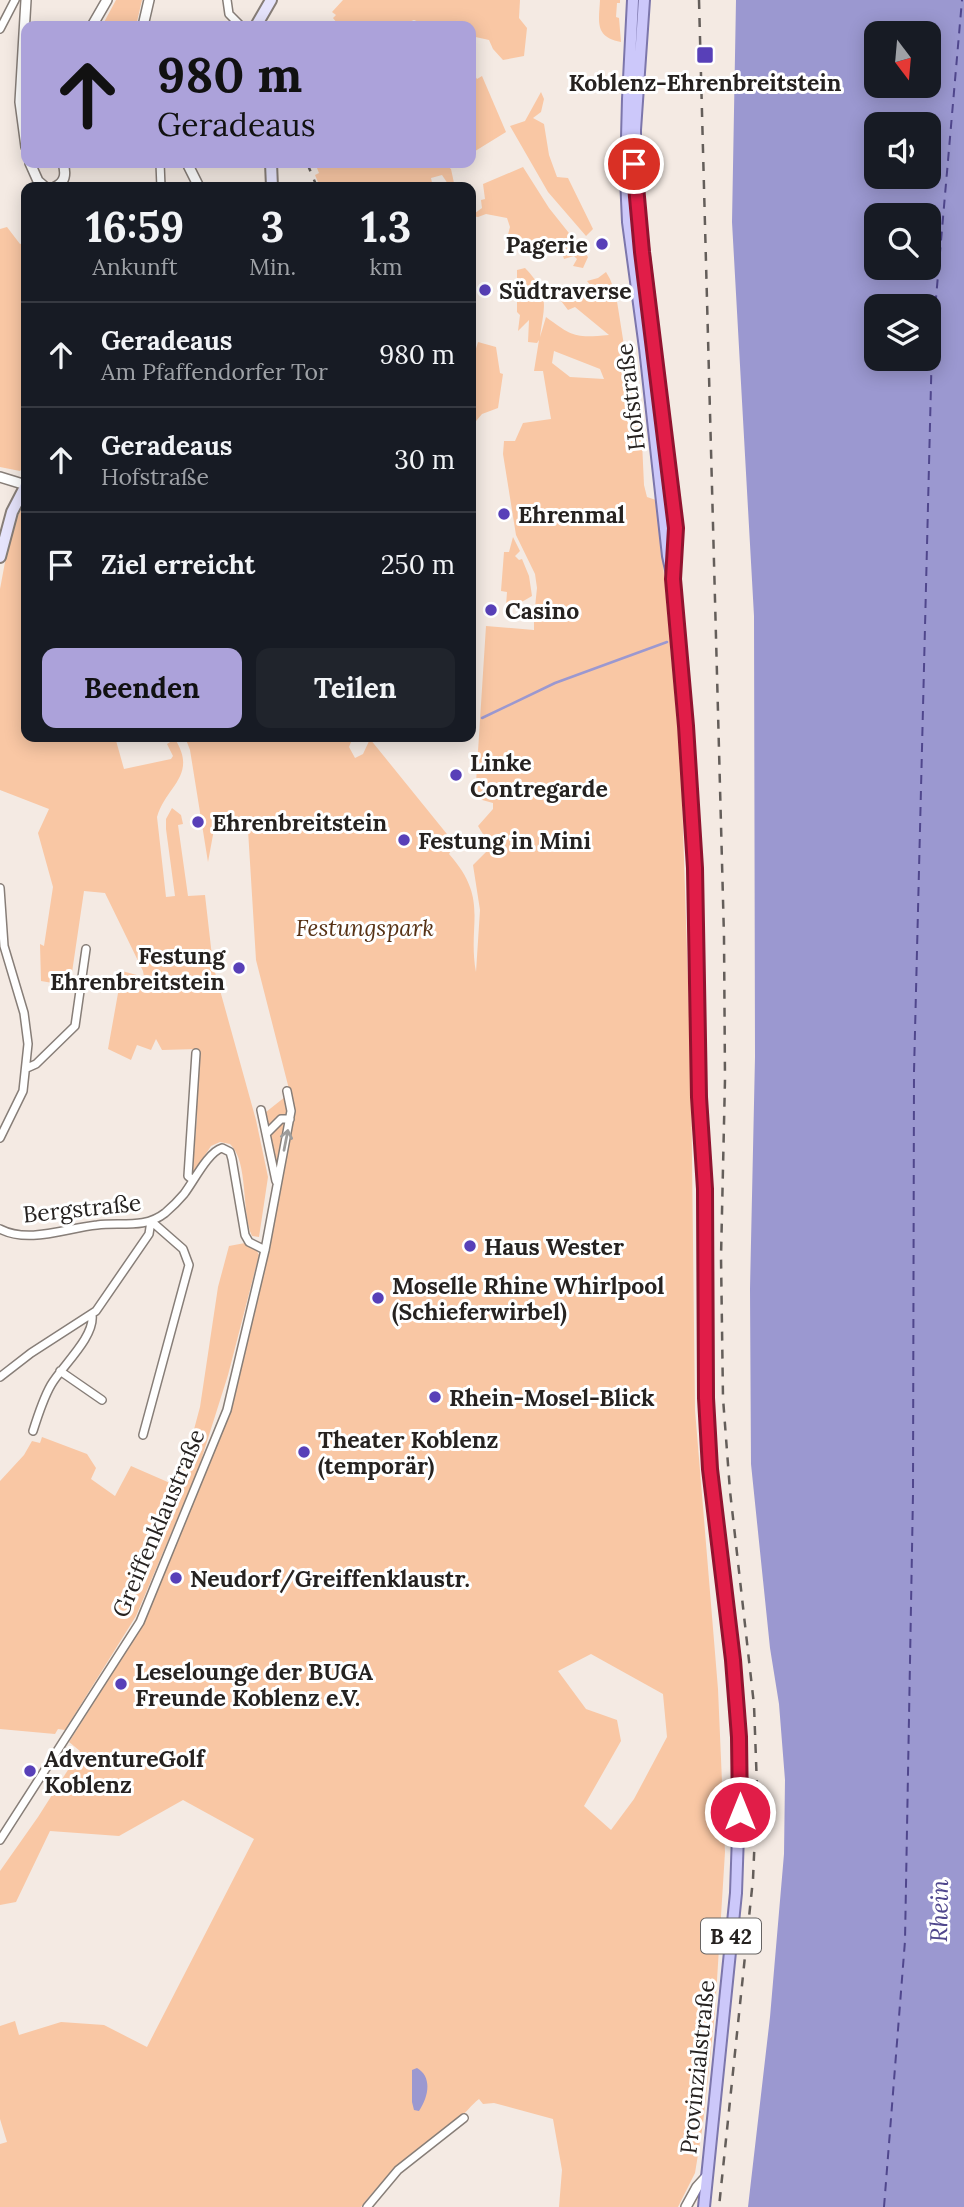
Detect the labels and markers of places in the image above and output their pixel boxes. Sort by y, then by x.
marker: Koblenz-Ehrenbreitstein [695,45,715,65]
place label: Koblenz-Ehrenbreitstein [568,68,842,97]
pin [604,134,664,194]
place label: Pagerie [506,230,588,259]
marker: Pagerie [594,236,610,252]
place label: Südtraverse [499,276,632,305]
marker: Südtraverse [477,282,493,298]
place label: Ehrenmal [518,500,625,529]
marker: Ehrenmal [496,506,512,522]
place label: Casino [505,596,579,625]
marker: Casino [483,602,499,618]
place label: Linke Contregarde [470,748,608,803]
marker: Linke Contregarde [448,767,464,783]
place label: Ehrenbreitstein [212,808,387,837]
marker: Ehrenbreitstein [190,814,206,830]
place label: Festung in Mini [418,826,591,855]
marker: Festung in Mini [396,832,412,848]
place label: Festung Ehrenbreitstein [50,941,226,996]
marker: Festung Ehrenbreitstein [231,960,247,976]
place label: Haus Wester [484,1232,624,1261]
marker: Haus Wester [462,1238,478,1254]
place label: Moselle Rhine Whirlpool (Schieferwirbel) [392,1271,664,1327]
marker: Moselle Rhine Whirlpool (Schieferwirbel) [370,1290,386,1306]
place label: Rhein-Mosel-Blick [449,1383,655,1412]
marker: Rhein-Mosel-Blick [427,1389,443,1405]
place label: Theater Koblenz (temporär) [318,1425,499,1481]
marker: Theater Koblenz (temporär) [296,1444,312,1460]
place label: Neudorf/Greiffenklaustr. [190,1564,470,1594]
marker: Neudorf/Greiffenklaustr. [168,1570,184,1586]
place label: Leselounge der BUGA Freunde Koblenz e.V. [135,1657,374,1712]
marker: Leselounge der BUGA Freunde Koblenz e.V. [113,1676,129,1692]
place label: AdventureGolf Koblenz [44,1744,206,1799]
marker: AdventureGolf Koblenz [22,1763,38,1779]

